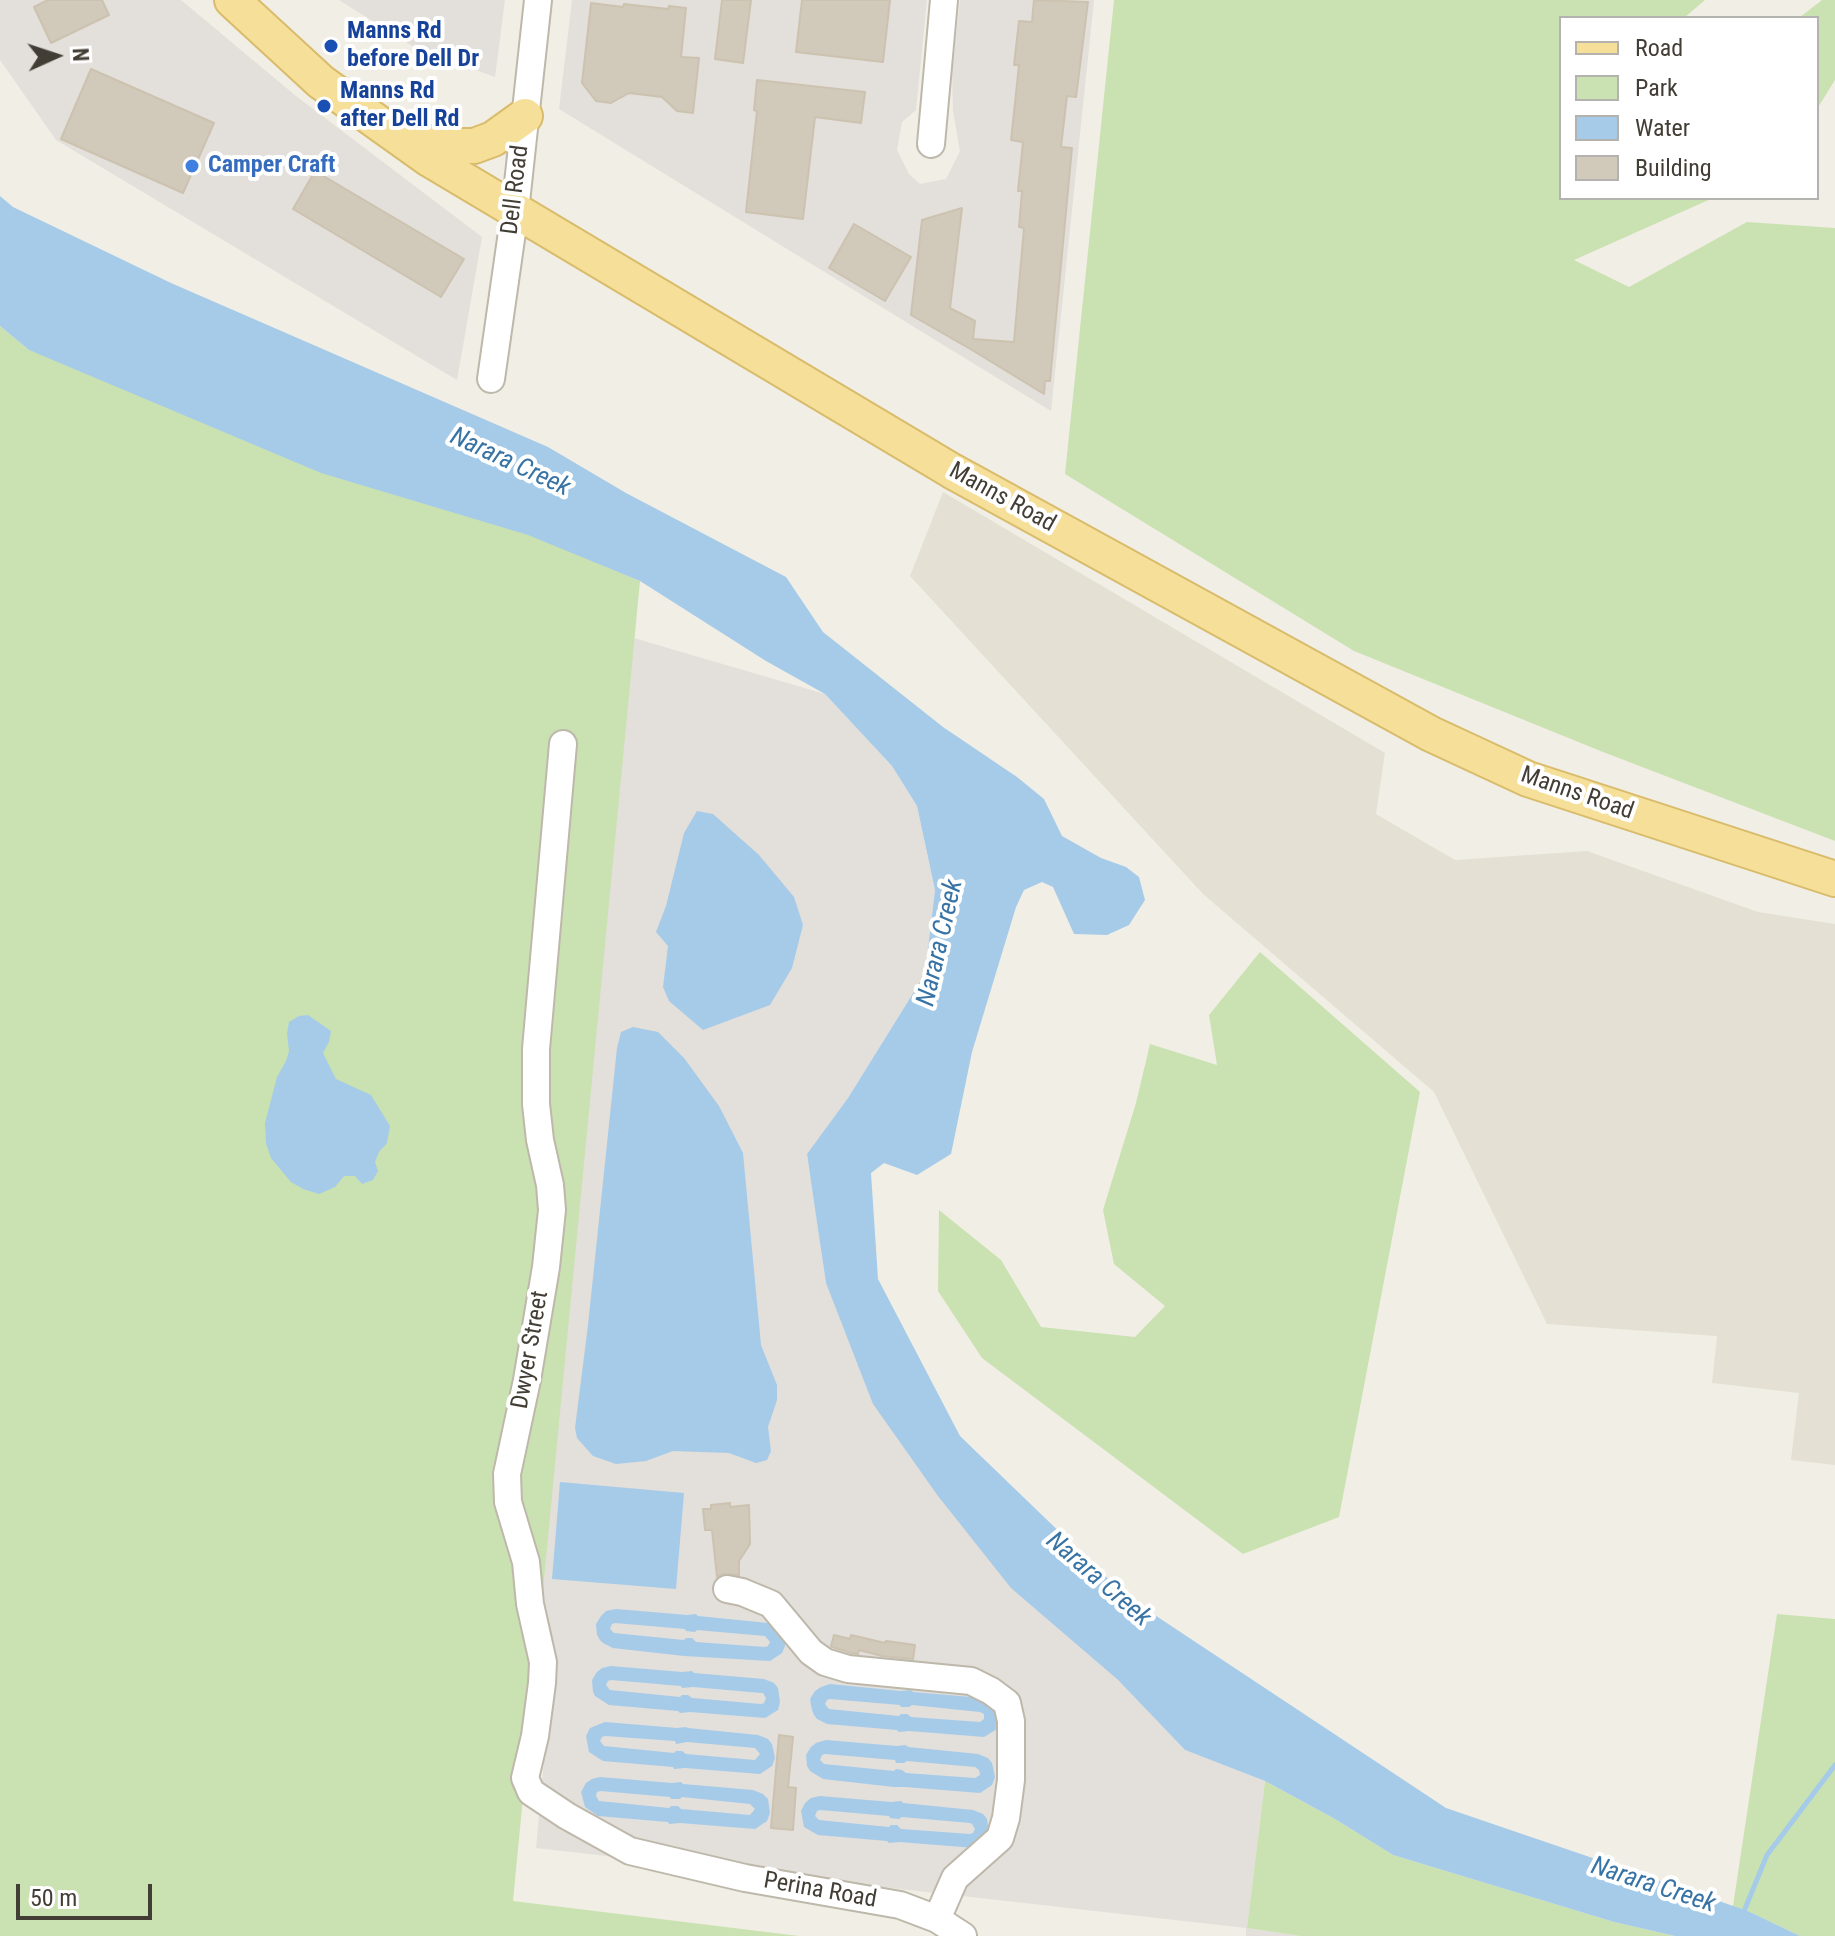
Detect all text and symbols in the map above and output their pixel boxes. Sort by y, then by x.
north arrow [16,16,96,96]
legend [1559,16,1819,200]
place label: Manns Rd before Dell Dr [347,18,479,74]
text: Road [1635,34,1683,62]
marker: Manns Rd before Dell Dr [322,37,340,55]
text: N [68,47,93,62]
text: Park [1635,74,1678,102]
place label: Manns Rd after Dell Rd [340,78,459,134]
marker: Manns Rd after Dell Rd [315,97,333,115]
text: Water [1635,114,1690,142]
street label: Dell Road [496,144,536,236]
place label: Camper Craft [208,152,335,180]
text: Building [1635,154,1712,182]
marker: Camper Craft [183,157,201,175]
water label: Narara Creek [445,422,575,504]
street label: Manns Road [944,457,1060,539]
street label: Manns Road [1517,761,1637,827]
water label: Narara Creek [911,877,971,1009]
street label: Dwyer Street [506,1289,556,1411]
water label: Narara Creek [1039,1526,1157,1634]
water label: Narara Creek [1587,1851,1719,1921]
street label: Perina Road [761,1867,879,1915]
scale bar [20,1868,156,1918]
text: 50 m [30,1884,77,1912]

